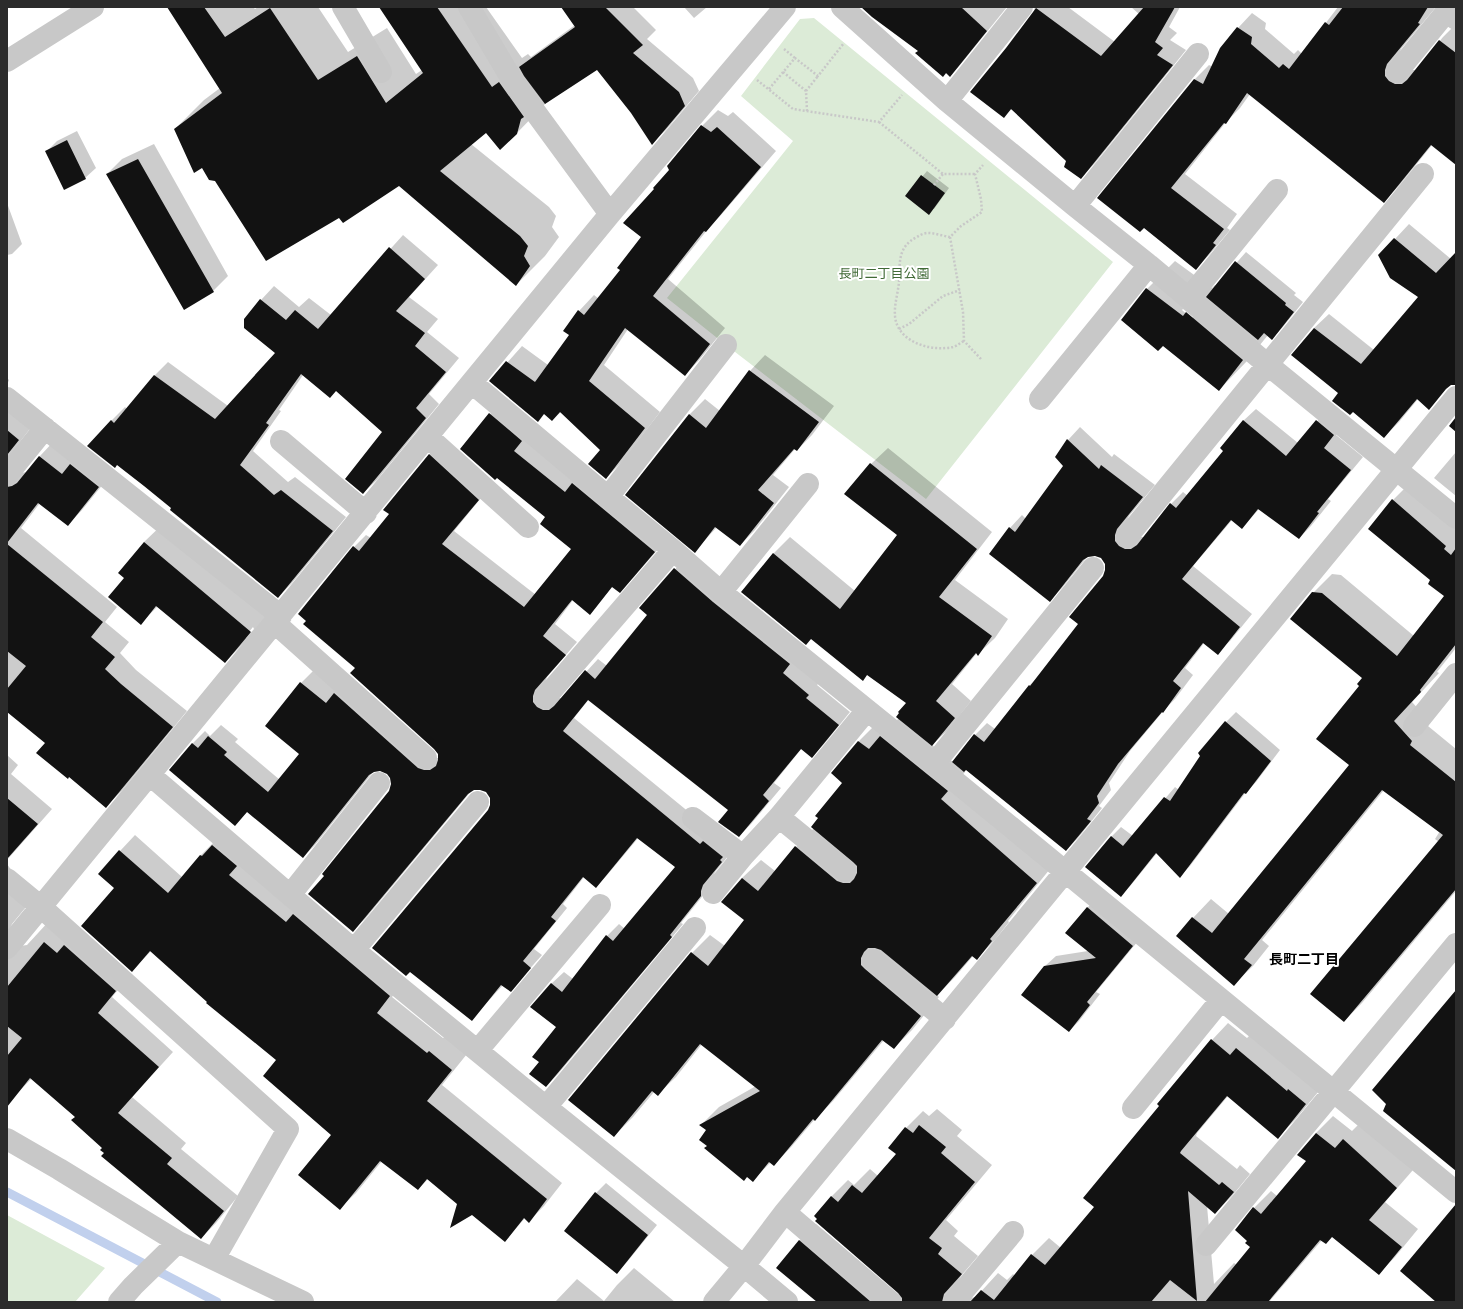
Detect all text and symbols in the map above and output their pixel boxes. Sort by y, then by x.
park label: 長町二丁目公園 [838,264,930,282]
district label: 長町二丁目 [1269,949,1339,968]

